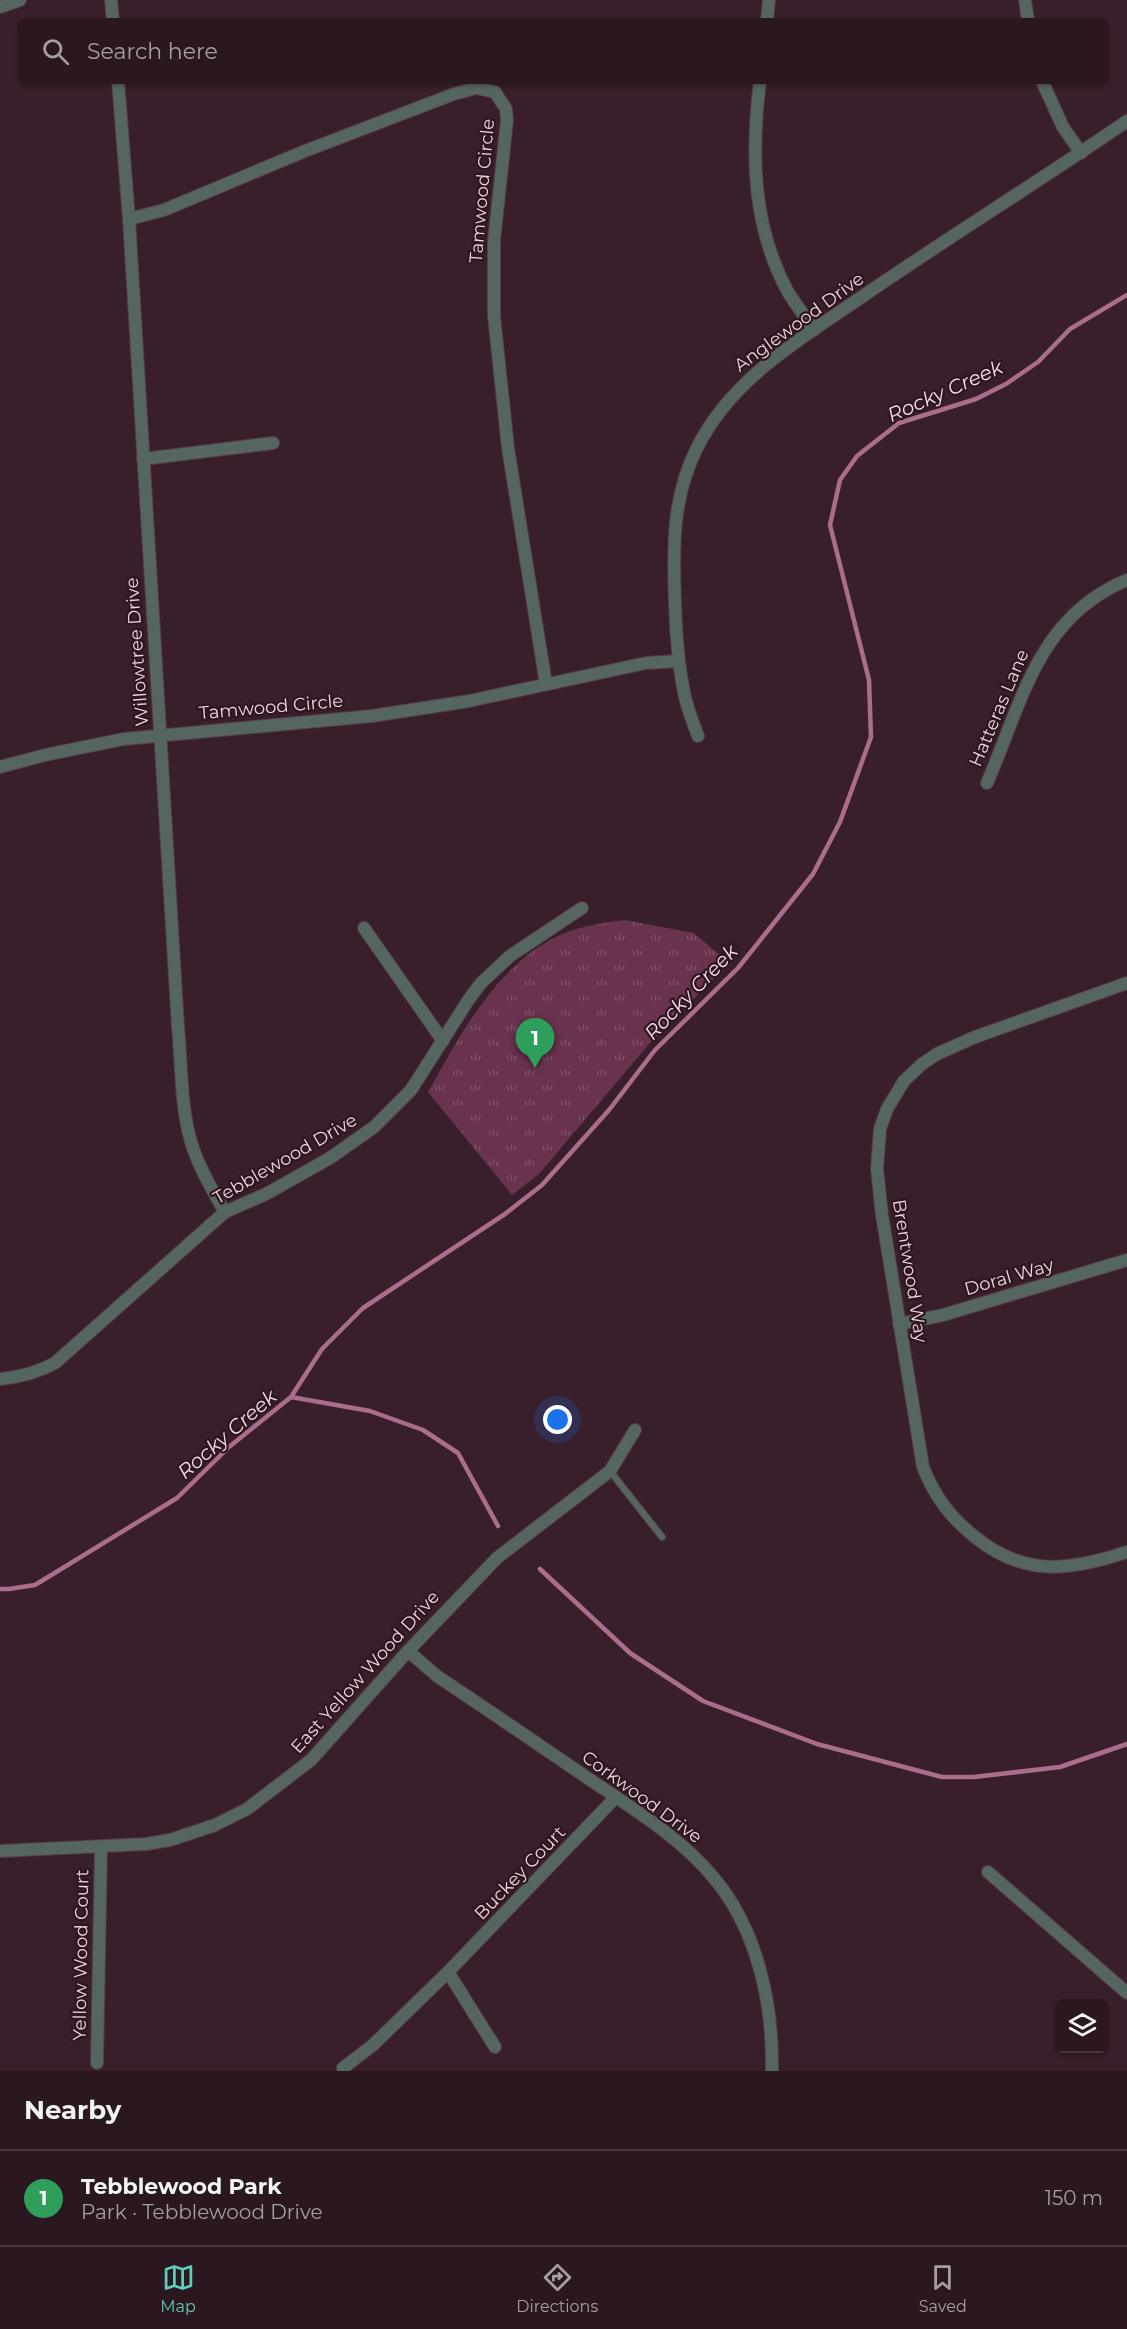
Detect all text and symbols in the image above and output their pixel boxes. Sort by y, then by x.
search box [18,18,1109,84]
icon: search [39,35,72,68]
text: Search here [87,38,218,65]
street label: Tamwood Circle [465,118,499,264]
street label: Anglewood Drive [730,267,868,376]
water label: Rocky Creek [884,354,1007,427]
street label: Willowtree Drive [121,577,153,727]
street label: Hatteras Lane [964,646,1034,770]
street label: Tamwood Circle [198,690,344,724]
water label: Rocky Creek [639,938,743,1045]
pin: 1 [516,1018,554,1068]
street label: Tebblewood Drive [209,1109,361,1209]
street label: Brentwood Way [888,1198,932,1344]
street label: Doral Way [962,1254,1056,1300]
water label: Rocky Creek [172,1384,282,1484]
your location [543,1405,572,1434]
street label: East Yellow Wood Drive [286,1586,444,1758]
street label: Corkwood Drive [578,1746,706,1848]
street label: Buckey Court [470,1822,570,1924]
street label: Yellow Wood Court [69,1869,93,2041]
map controls [1055,1999,1109,2053]
button: layers [1055,1999,1109,2053]
text: Nearby [24,2094,121,2126]
text: Tebblewood Park [81,2173,282,2200]
text: 1 [40,2186,47,2210]
text: 150 m [1045,2186,1103,2210]
text: Park · Tebblewood Drive [81,2200,323,2224]
tab: Map [160,2261,196,2316]
tab: Directions [516,2261,598,2316]
tab: Saved [919,2261,967,2316]

